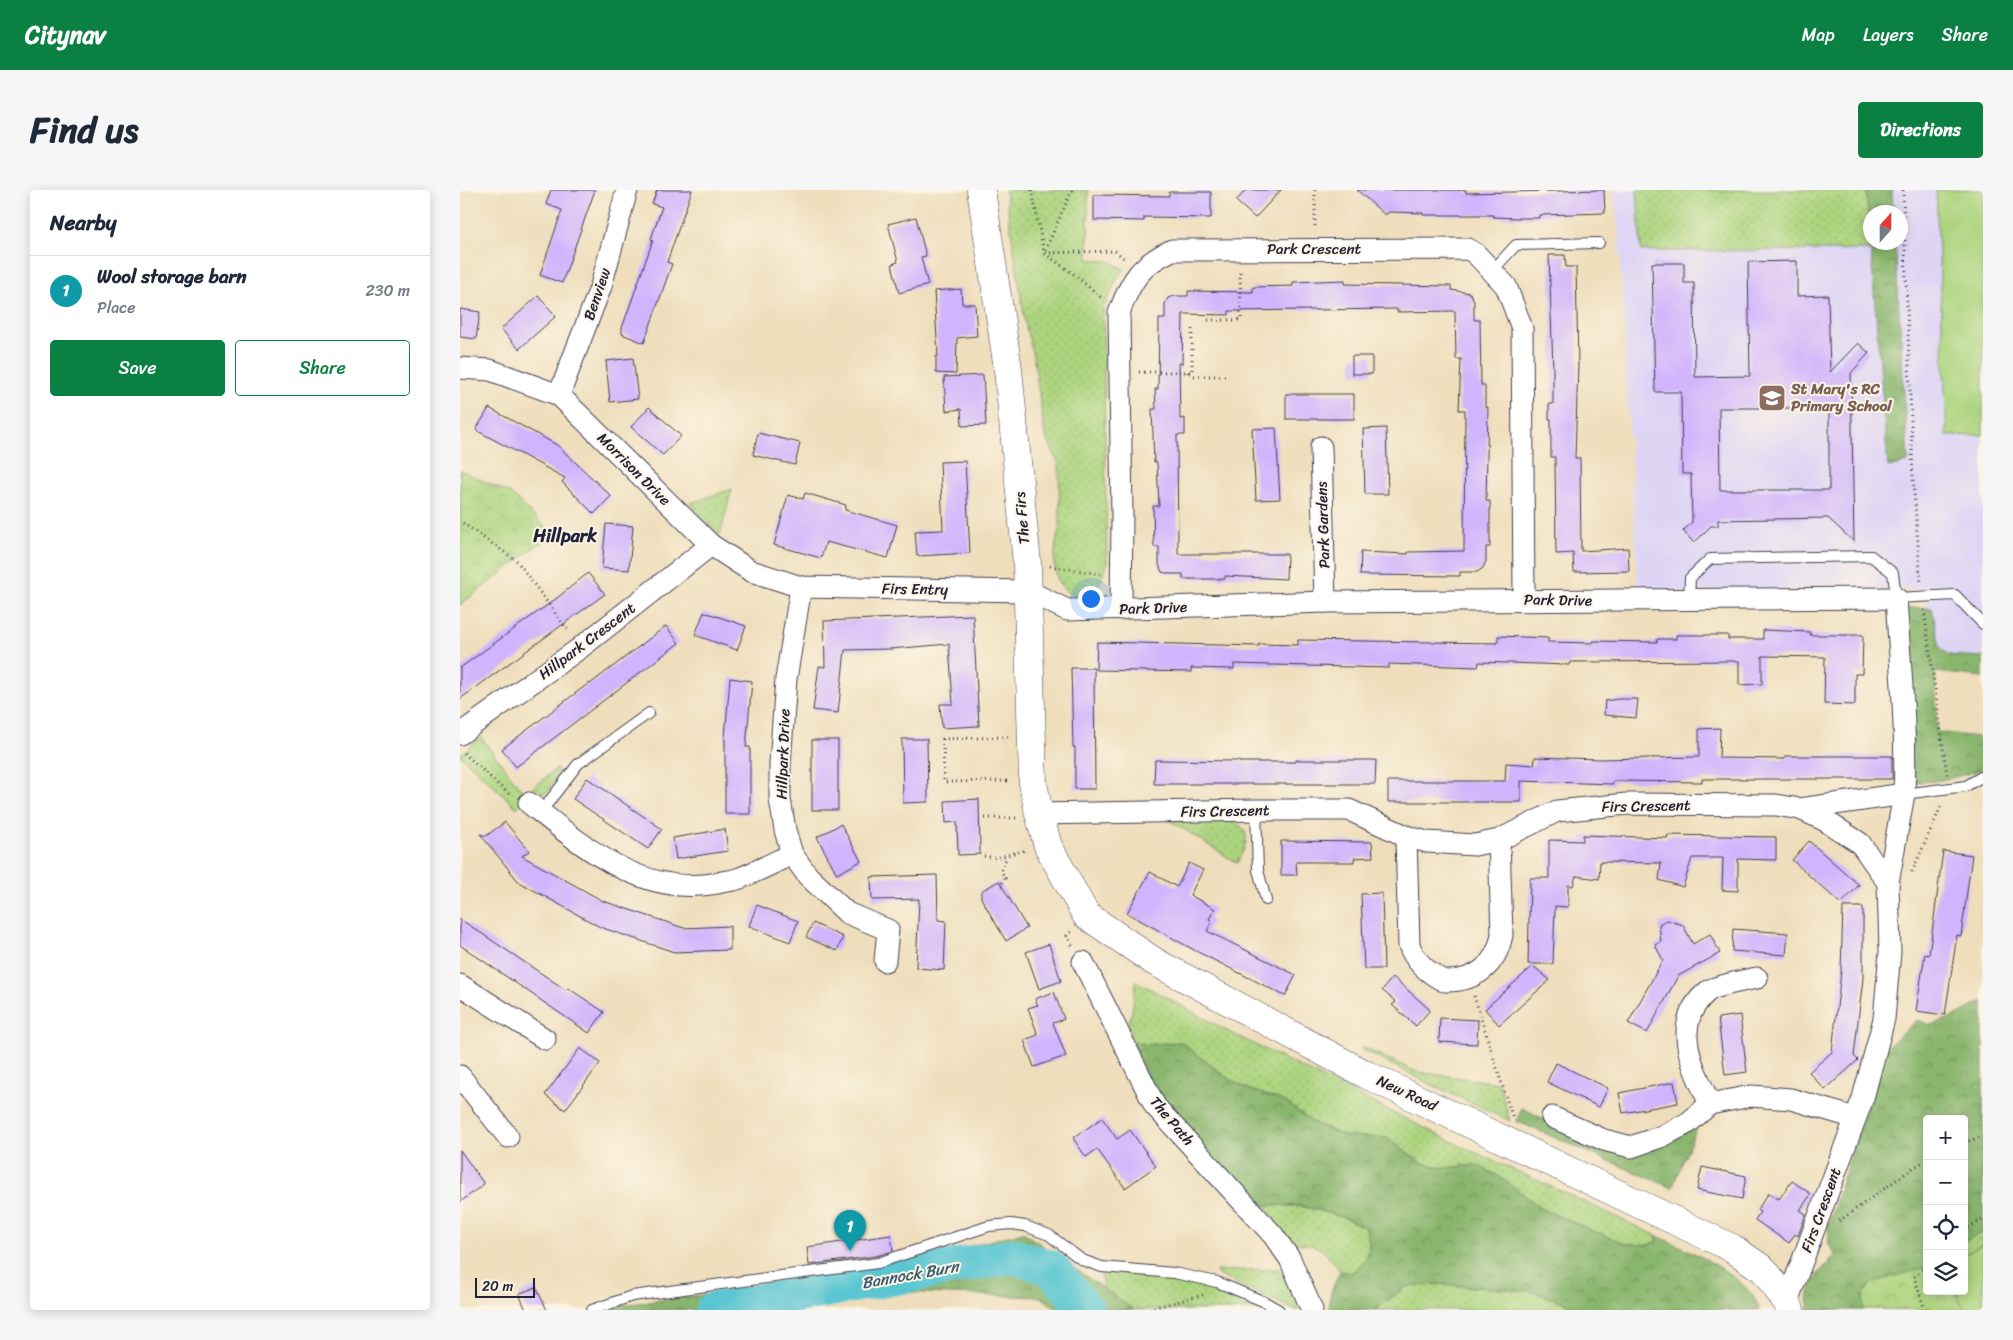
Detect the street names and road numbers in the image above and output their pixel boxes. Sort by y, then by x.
street label: Park Crescent [1267,236,1362,262]
street label: Benview [576,264,618,324]
street label: Morrison Drive [591,426,677,512]
street label: Park Gardens [1308,480,1338,569]
street label: The Firs [1007,490,1037,545]
street label: Firs Entry [882,575,949,603]
street label: Park Drive [1524,586,1592,614]
street label: Park Drive [1119,594,1187,622]
street label: Hillpark Crescent [533,595,642,686]
street label: Hillpark Drive [768,708,798,800]
street label: Firs Crescent [1601,792,1691,820]
street label: Firs Crescent [1180,797,1270,825]
street label: New Road [1372,1068,1443,1119]
street label: The Path [1143,1090,1201,1152]
street label: Firs Crescent [1794,1163,1849,1256]

